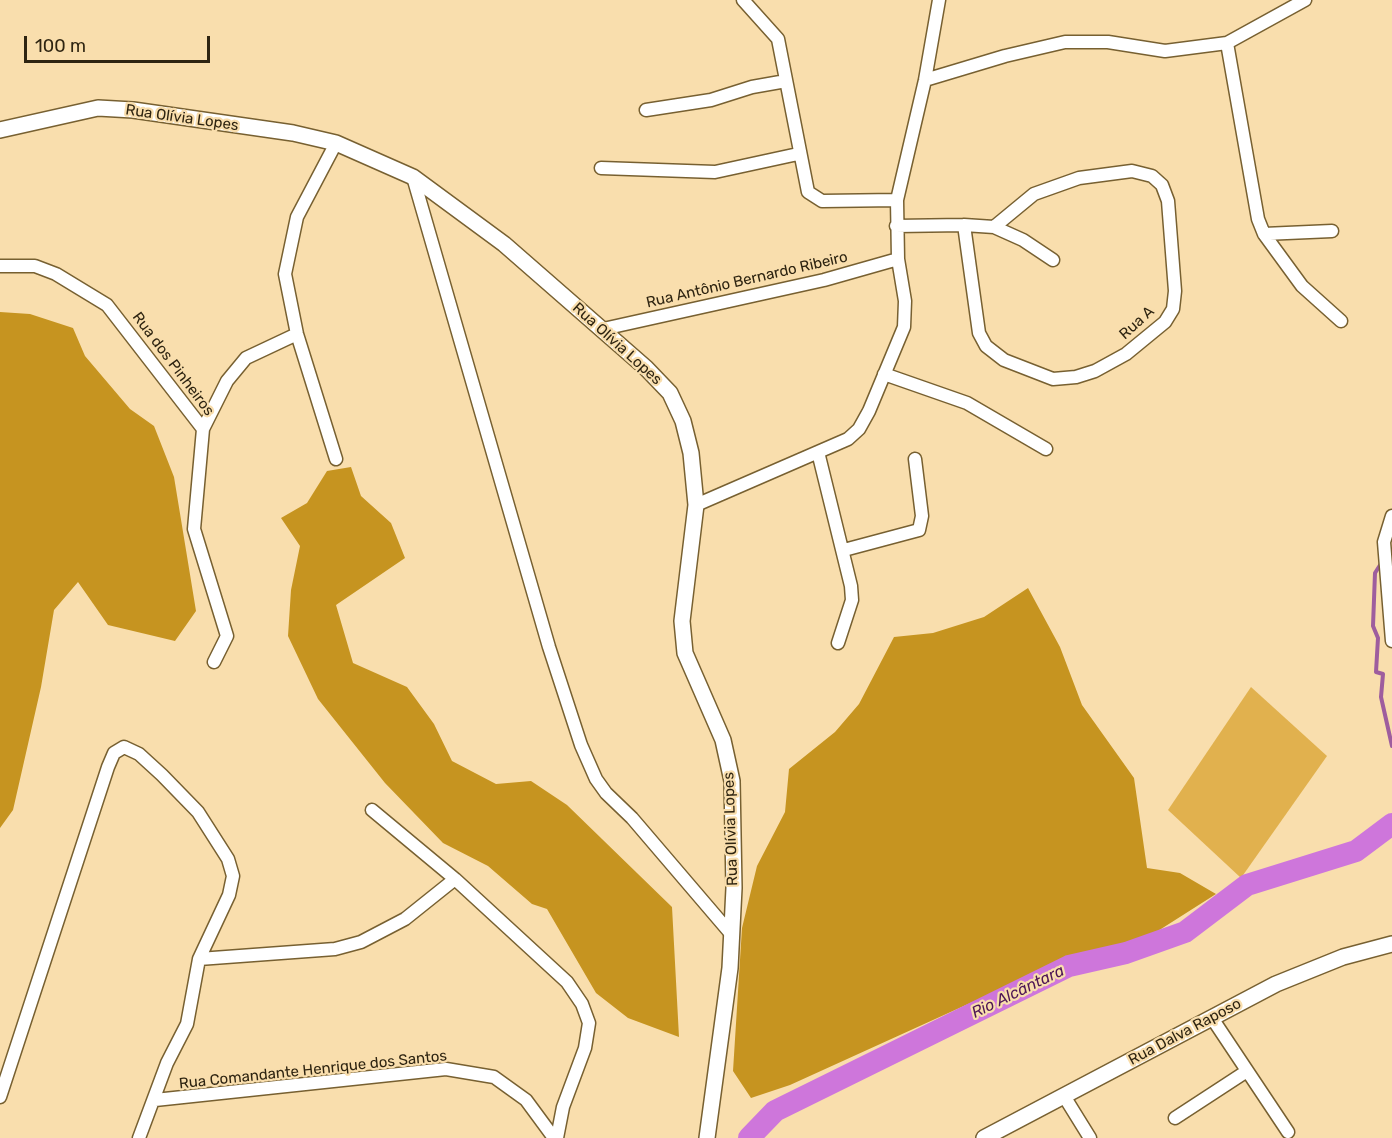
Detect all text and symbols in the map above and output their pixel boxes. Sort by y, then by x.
scale bar [27,24,213,62]
text: 100 m [35,35,86,57]
street label: Rua Olívia Lopes [124,101,240,135]
street label: Rua Antônio Bernardo Ribeiro [645,248,849,312]
street label: Rua Olívia Lopes [569,299,665,389]
street label: Rua A [1116,303,1158,343]
street label: Rua dos Pinheiros [128,309,218,419]
street label: Rua Olívia Lopes [720,772,742,886]
water label: Rio Alcântara [968,961,1068,1023]
street label: Rua Dalva Raposo [1126,995,1244,1069]
street label: Rua Comandante Henrique dos Santos [178,1047,448,1093]

